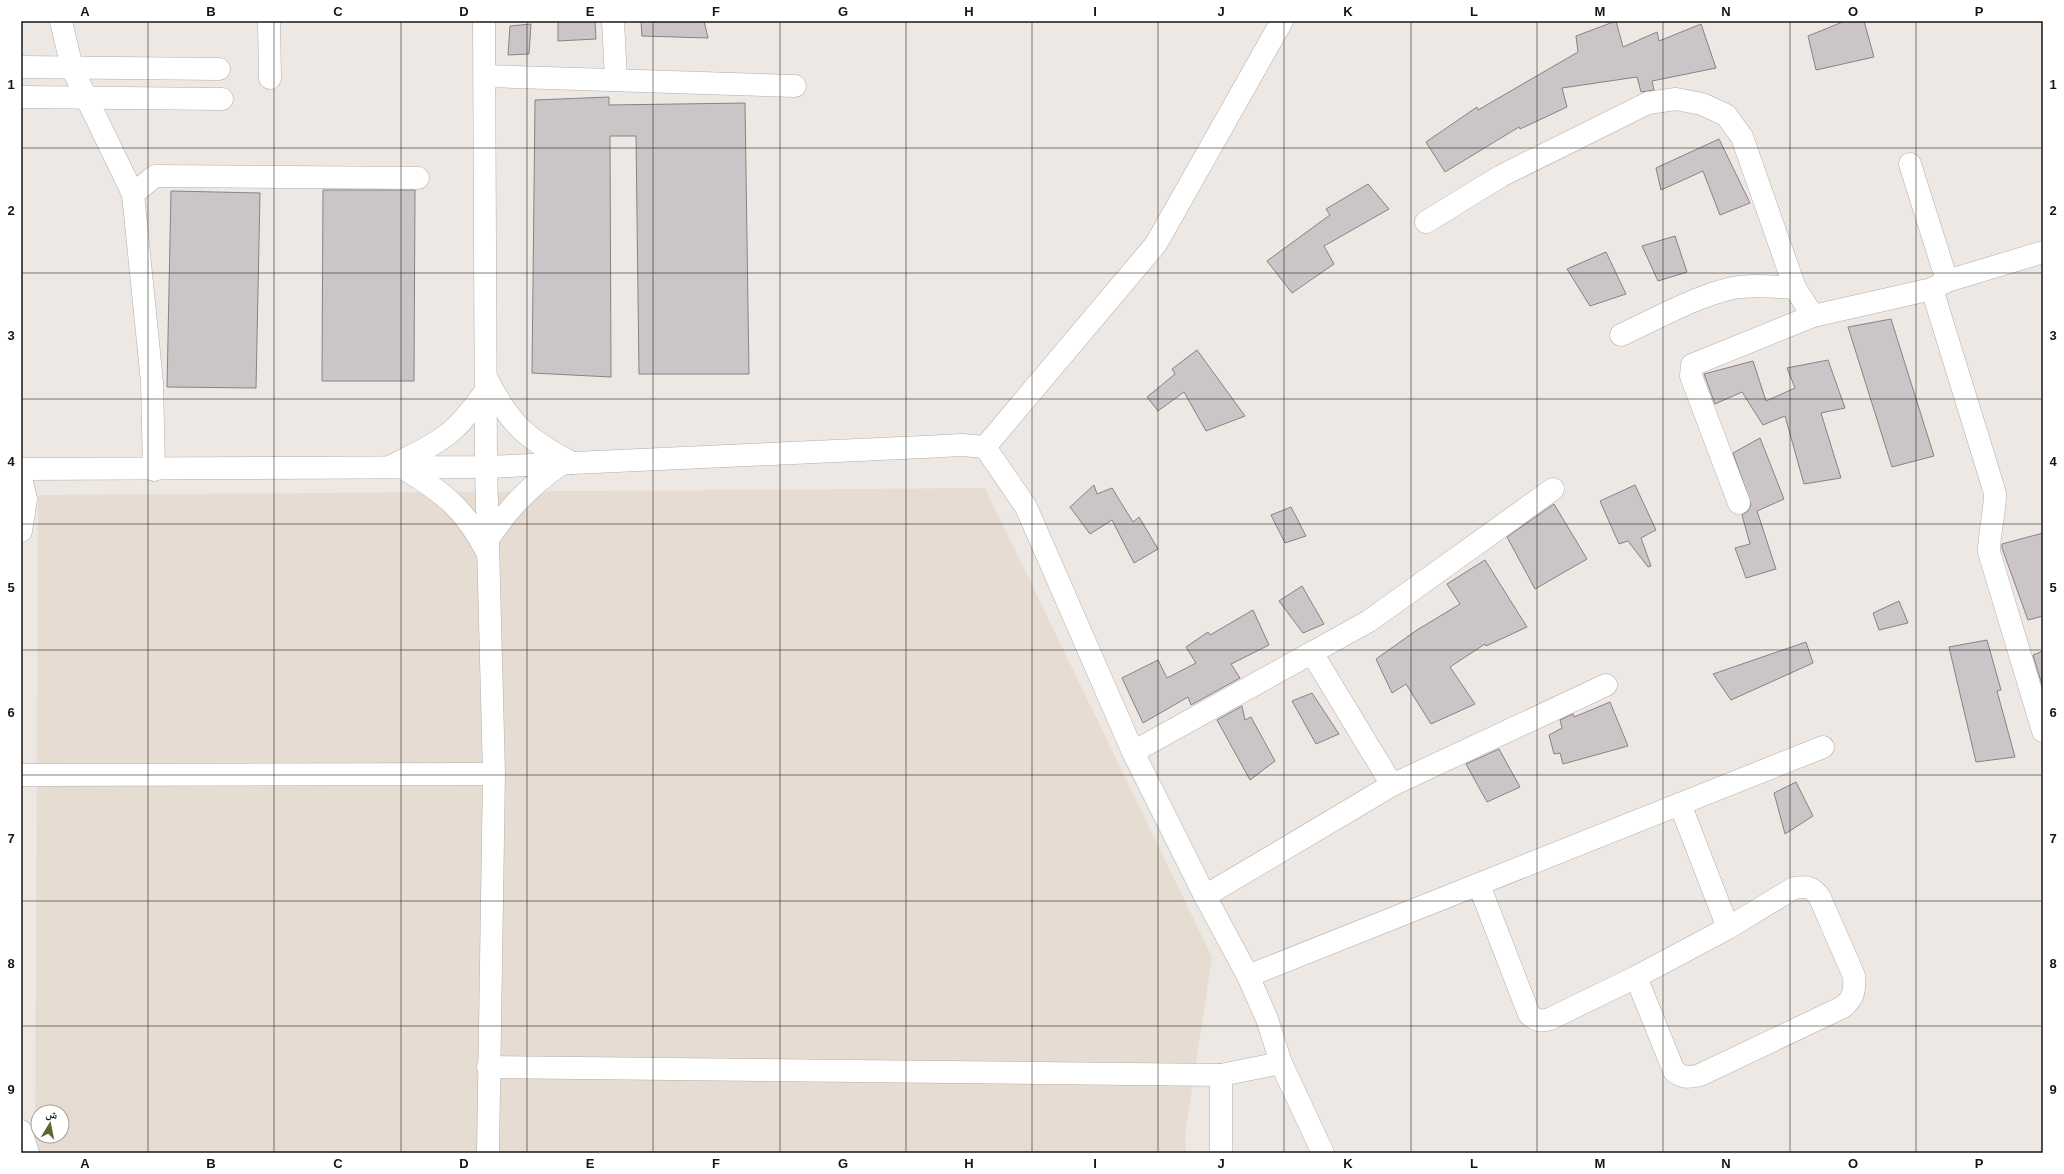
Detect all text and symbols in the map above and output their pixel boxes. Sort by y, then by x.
text: A [80,4,90,19]
text: B [206,4,216,19]
text: C [333,4,343,19]
text: D [459,4,469,19]
text: E [586,4,595,19]
text: F [712,4,720,19]
text: G [838,4,848,19]
text: H [964,4,974,19]
text: I [1093,4,1097,19]
text: J [1217,4,1225,19]
text: K [1343,4,1353,19]
text: L [1470,4,1478,19]
text: M [1595,4,1605,19]
text: N [1721,4,1731,19]
text: O [1848,4,1858,19]
text: P [1975,4,1984,19]
text: 1 [7,77,15,92]
text: 1 [2049,77,2057,92]
text: 2 [7,203,15,218]
text: 2 [2049,203,2057,218]
text: 3 [7,328,15,343]
text: 3 [2049,328,2057,343]
text: 4 [7,454,15,469]
text: 4 [2049,454,2057,469]
text: 5 [7,580,15,595]
text: 5 [2049,580,2057,595]
text: 6 [7,705,15,720]
text: 6 [2049,705,2057,720]
text: 7 [7,831,15,846]
text: 7 [2049,831,2057,846]
text: 8 [7,956,15,971]
text: 8 [2049,956,2057,971]
text: 9 [7,1082,15,1097]
text: 9 [2049,1082,2057,1097]
north arrow [30,1104,70,1144]
text: ش [45,1107,59,1123]
text: A [80,1156,90,1171]
text: B [206,1156,216,1171]
text: C [333,1156,343,1171]
text: D [459,1156,469,1171]
text: E [586,1156,595,1171]
text: F [712,1156,720,1171]
text: G [838,1156,848,1171]
text: H [964,1156,974,1171]
text: I [1093,1156,1097,1171]
text: J [1217,1156,1225,1171]
text: K [1343,1156,1353,1171]
text: L [1470,1156,1478,1171]
text: M [1595,1156,1605,1171]
text: N [1721,1156,1731,1171]
text: O [1848,1156,1858,1171]
text: P [1975,1156,1984,1171]

